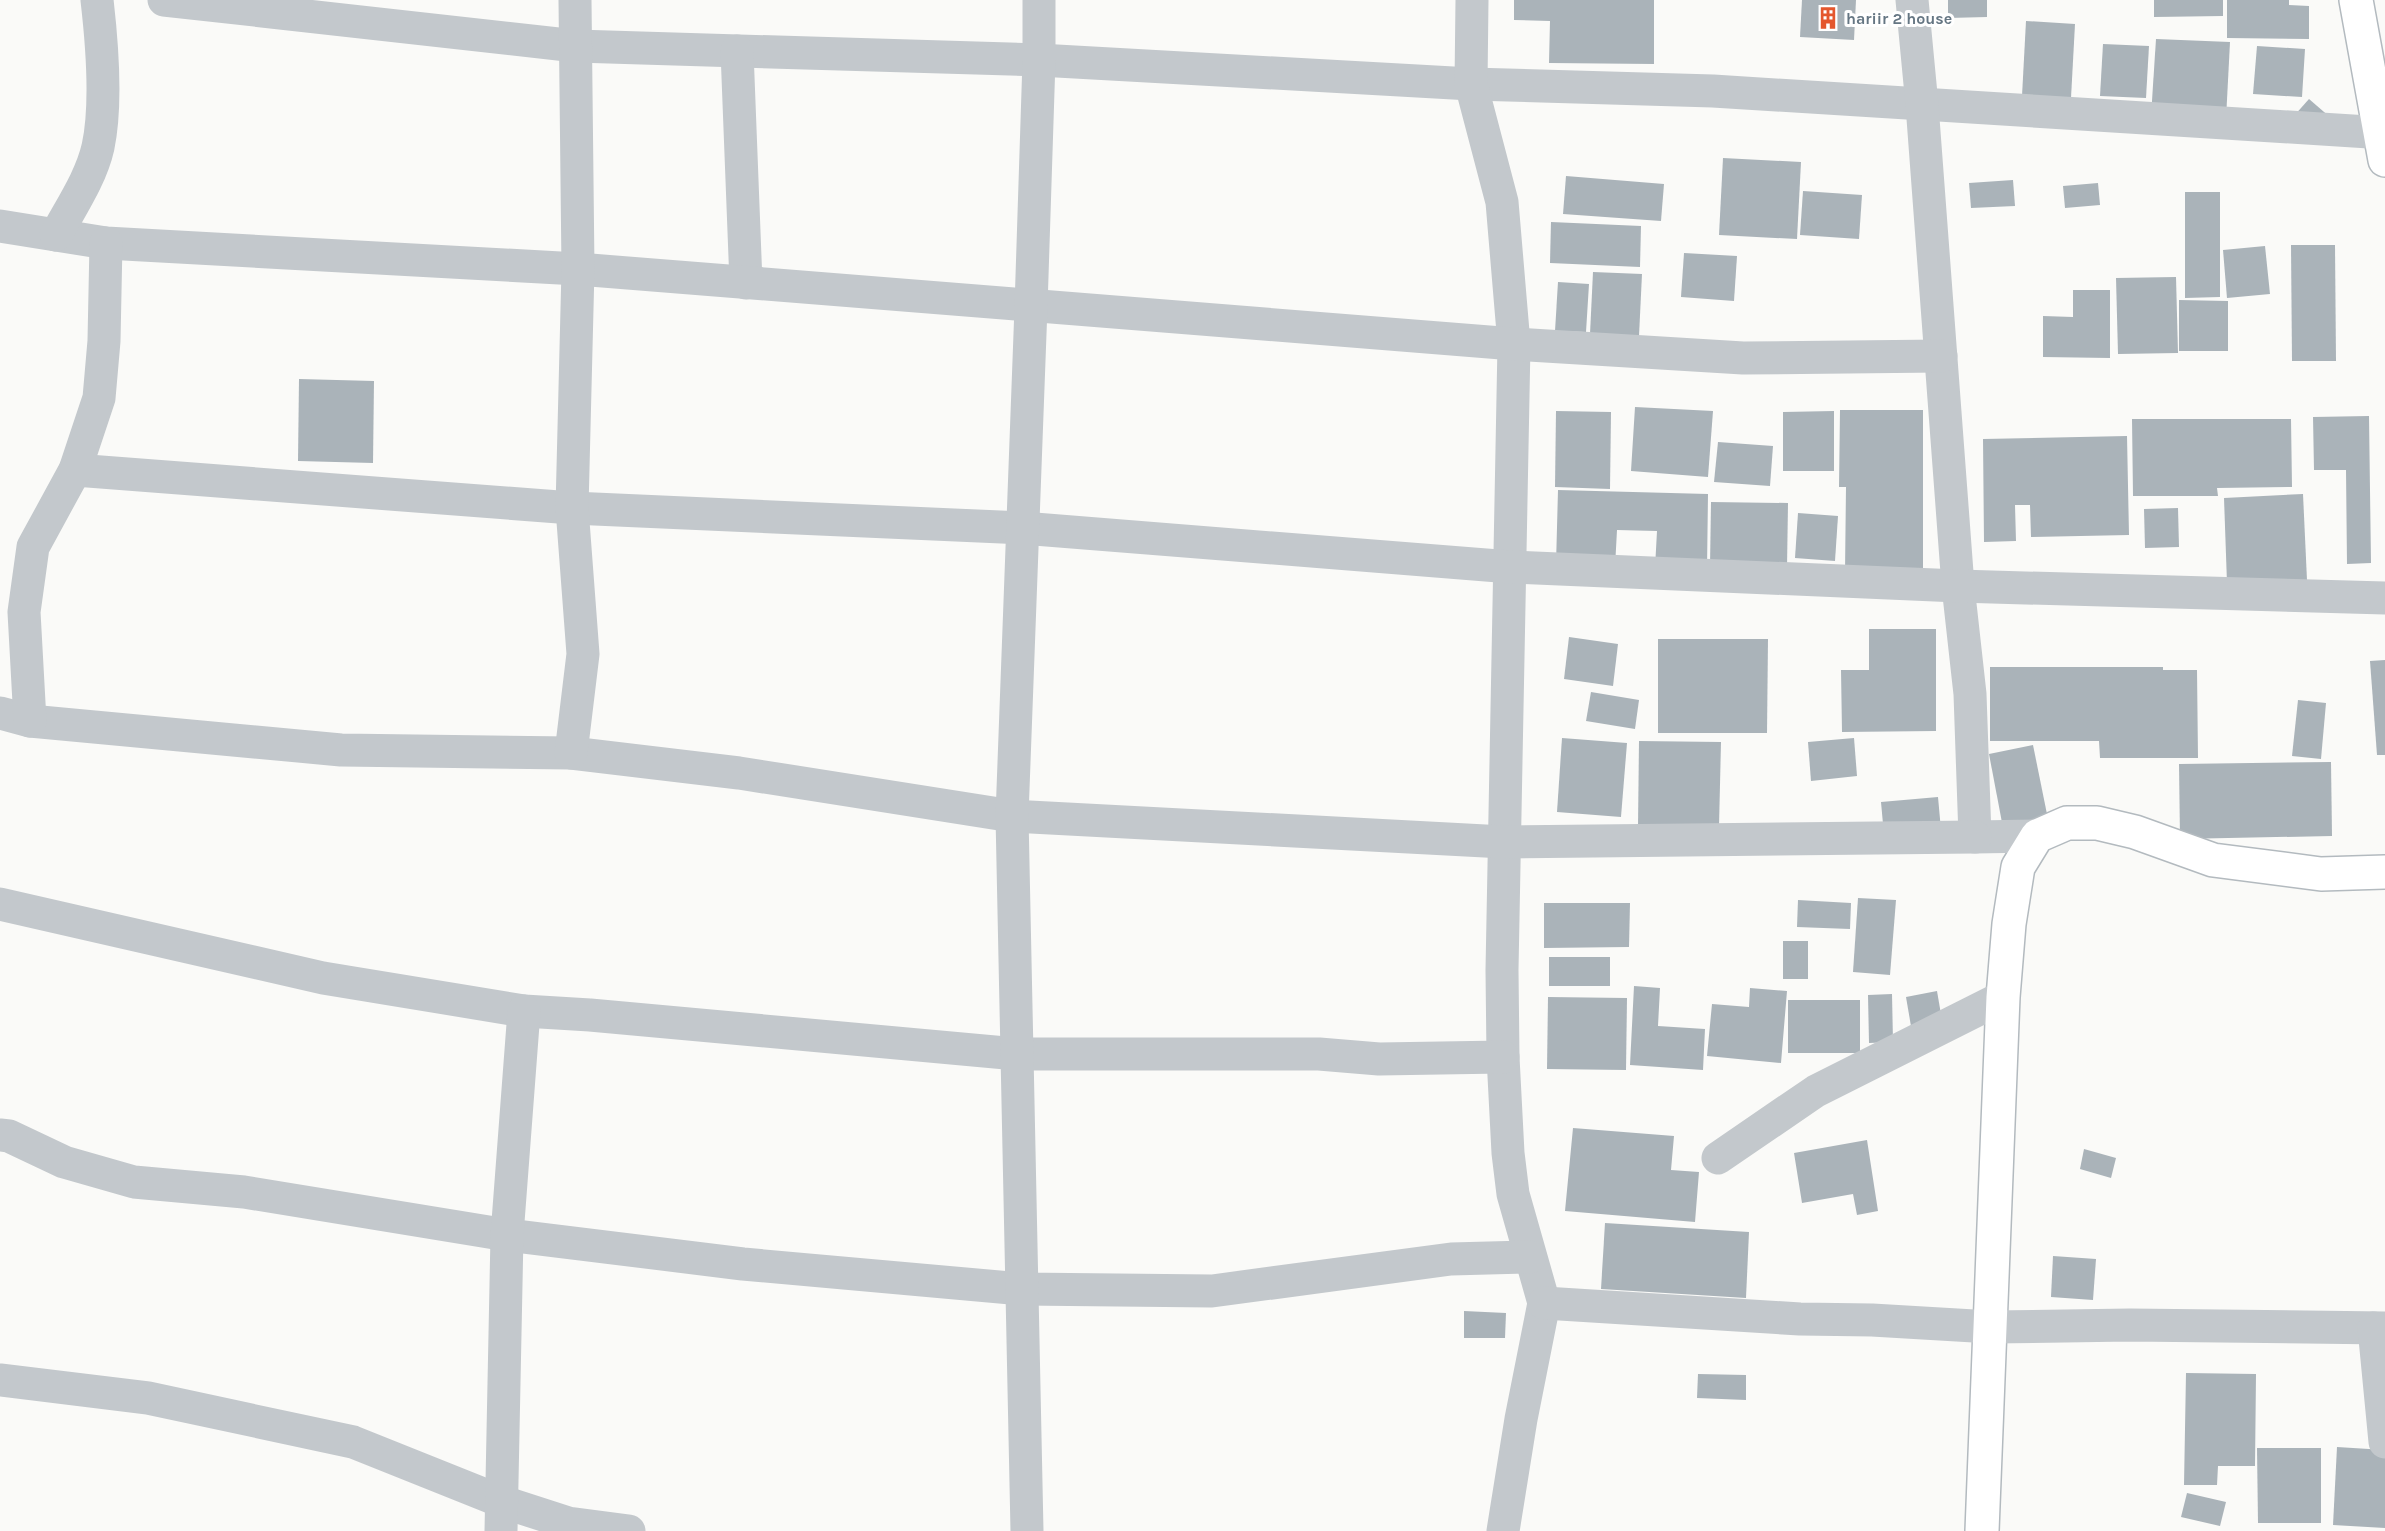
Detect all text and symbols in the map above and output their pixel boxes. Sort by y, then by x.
building icon: hariir 2 house [1815,5,1841,31]
place label: hariir 2 house [1846,9,1952,28]

